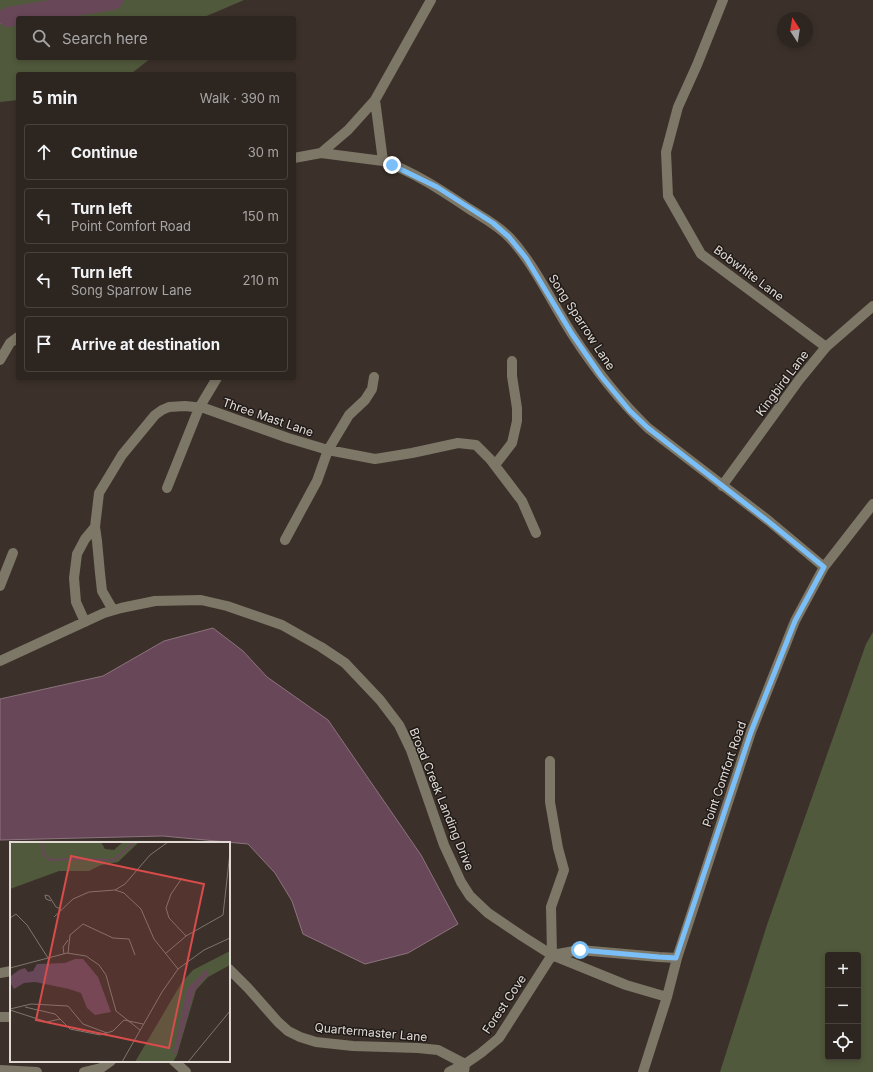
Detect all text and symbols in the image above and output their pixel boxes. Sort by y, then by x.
north arrow [777,12,813,48]
search box [16,16,296,60]
icon: search [30,27,52,49]
text: Search here [62,29,148,48]
text: 5 min [32,88,78,108]
text: Walk · 390 m [200,90,280,106]
icon: ahead [33,141,55,163]
text: Continue [71,143,138,162]
text: 30 m [248,144,279,160]
route end [383,156,401,174]
text: Turn left [71,199,132,218]
icon: left [33,205,55,227]
text: 150 m [243,208,279,224]
text: Point Comfort Road [71,218,191,234]
street label: Bobwhite Lane [711,242,787,304]
text: Turn left [71,263,132,282]
icon: left [33,269,55,291]
street label: Song Sparrow Lane [545,271,619,373]
text: 210 m [243,272,279,288]
text: Song Sparrow Lane [71,282,192,298]
icon: arrive [33,333,55,355]
text: Arrive at destination [71,335,220,354]
street label: Kingbird Lane [752,347,812,419]
street label: Three Mast Lane [220,394,316,440]
street label: Point Comfort Road [699,719,749,829]
street label: Broad Creek Landing Drive [406,726,478,872]
inset map [10,842,230,1062]
route start [571,941,589,959]
map controls [825,952,861,1060]
button: + [825,952,861,988]
street label: Forest Cove [479,972,529,1036]
button: − [825,988,861,1024]
street label: Quartermaster Lane [314,1020,428,1044]
button: locate [825,1024,861,1060]

